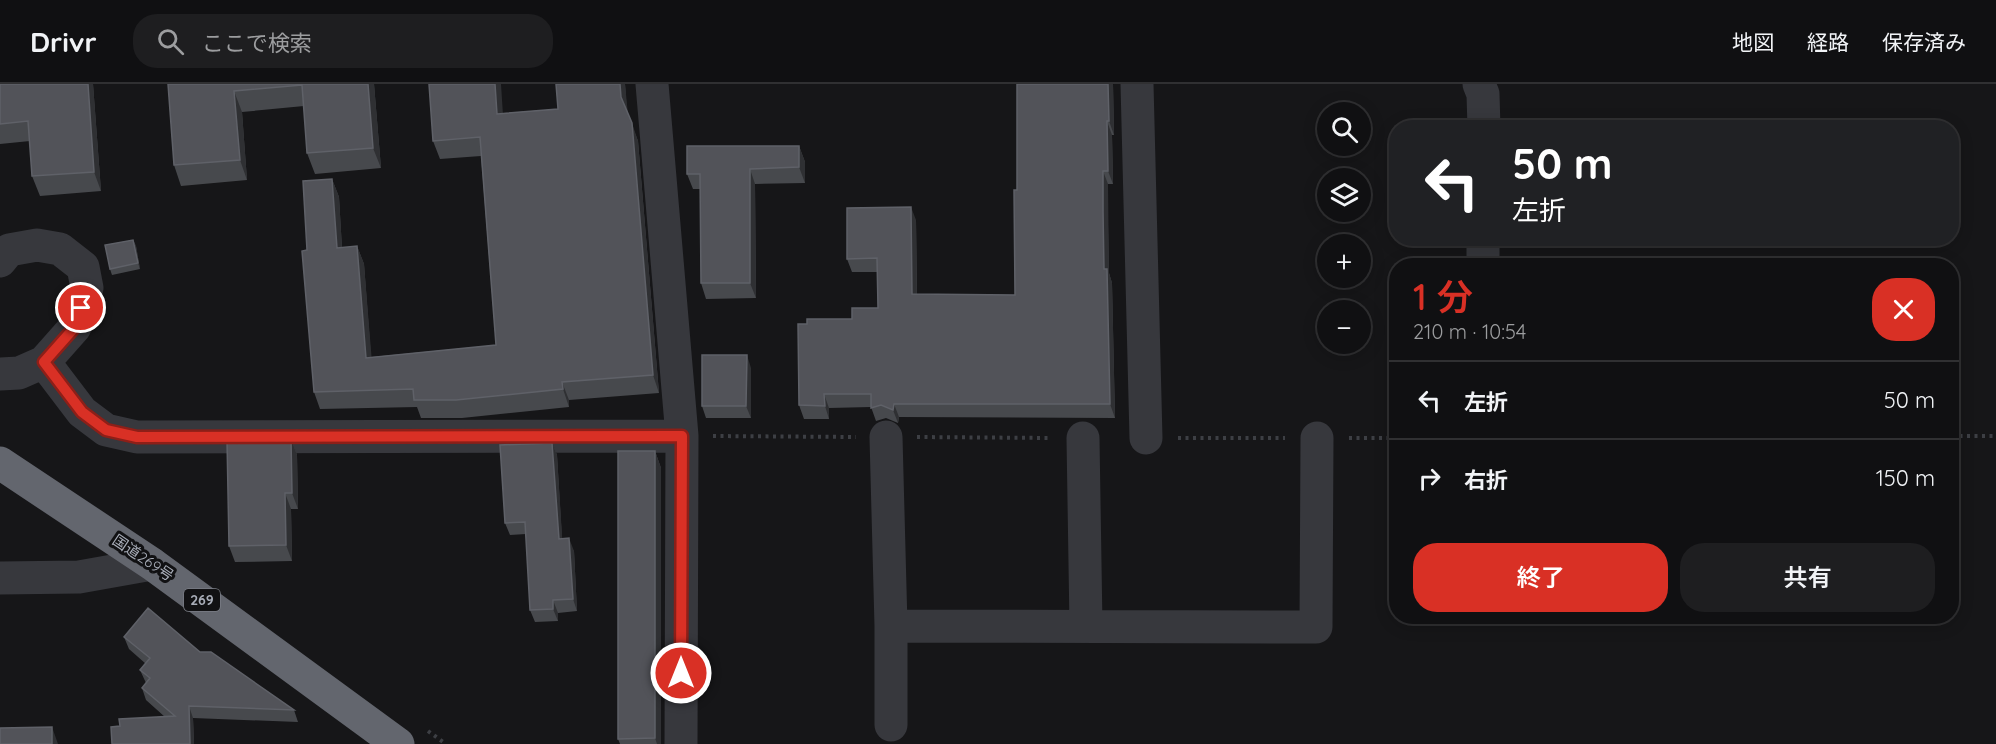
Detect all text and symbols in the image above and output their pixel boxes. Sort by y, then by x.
search box [133,14,553,68]
text: Drivr [30,24,97,59]
icon: search [154,25,187,58]
text: ここで検索 [202,29,312,57]
text: 地図 [1732,29,1774,55]
text: 経路 [1807,29,1849,55]
text: 保存済み [1882,29,1966,55]
map controls [1317,102,1371,354]
button: search [1317,102,1371,156]
text: 50 m [1512,137,1612,190]
icon: left [1413,144,1491,222]
button: layers [1317,168,1371,222]
text: 左折 [1512,193,1566,227]
button: + [1317,234,1371,288]
text: 1 分 [1413,274,1473,319]
button: close [1872,278,1935,341]
pin [55,282,106,333]
icon: arrive [64,291,97,324]
button: − [1317,300,1371,354]
text: 210 m · 10:54 [1413,319,1526,344]
icon: left [1413,384,1446,417]
text: 50 m [1884,386,1935,414]
text: 左折 [1464,388,1508,416]
icon: right [1413,462,1446,495]
text: 150 m [1876,464,1935,492]
text: 右折 [1464,466,1508,494]
street label: 国道269号 [109,530,178,585]
button: 終了 [1413,543,1668,612]
button: 共有 [1680,543,1935,612]
road number: 269 [184,589,220,611]
position arrow [649,641,713,705]

